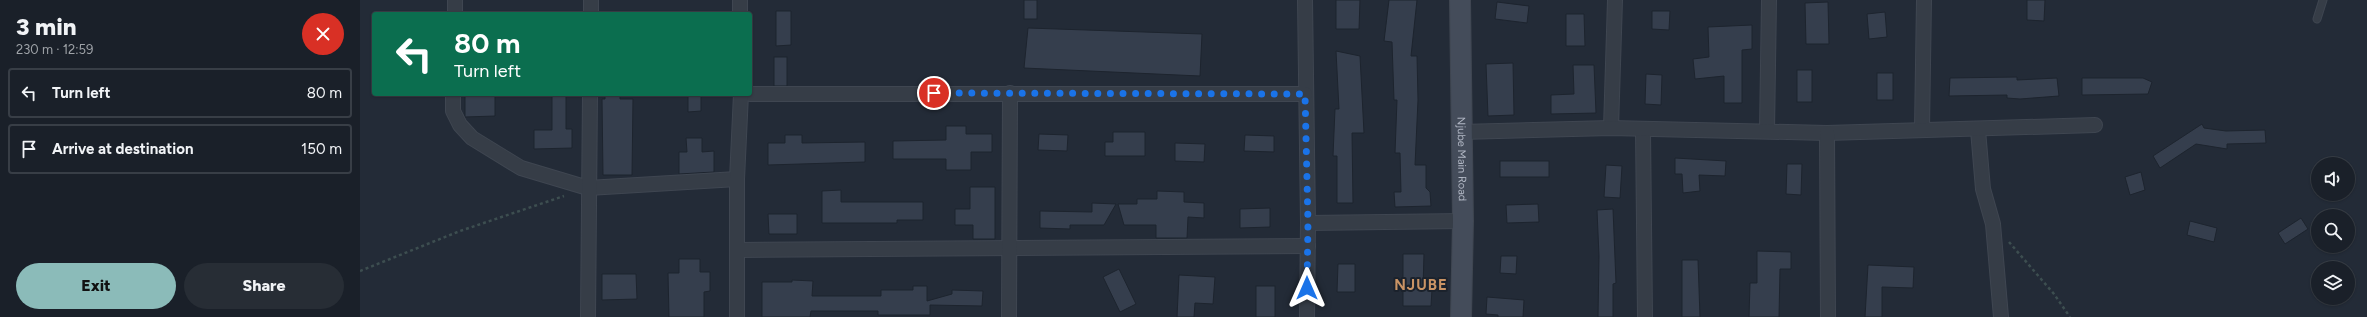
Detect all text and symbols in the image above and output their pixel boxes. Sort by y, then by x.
text: 3 min [16,12,77,41]
button: close [302,13,344,55]
text: 80 m [454,26,520,60]
icon: left [388,28,440,80]
text: 230 m · 12:59 [16,42,93,57]
text: Turn left [454,60,521,82]
pin [917,76,951,110]
icon: left [18,82,40,104]
icon: arrive [923,82,945,104]
text: Turn left [52,84,110,102]
text: 80 m [307,84,342,102]
street label: Njube Main Road [1455,117,1469,201]
icon: arrive [18,138,40,160]
text: Arrive at destination [52,140,193,158]
text: 150 m [301,140,342,158]
map controls [2311,157,2355,305]
button: sound [2311,157,2355,201]
button: search [2311,209,2355,253]
button: layers [2311,261,2355,305]
button: Exit [16,263,176,309]
button: Share [184,263,344,309]
position arrow [1286,267,1328,309]
district label: NJUBE [1394,276,1448,294]

